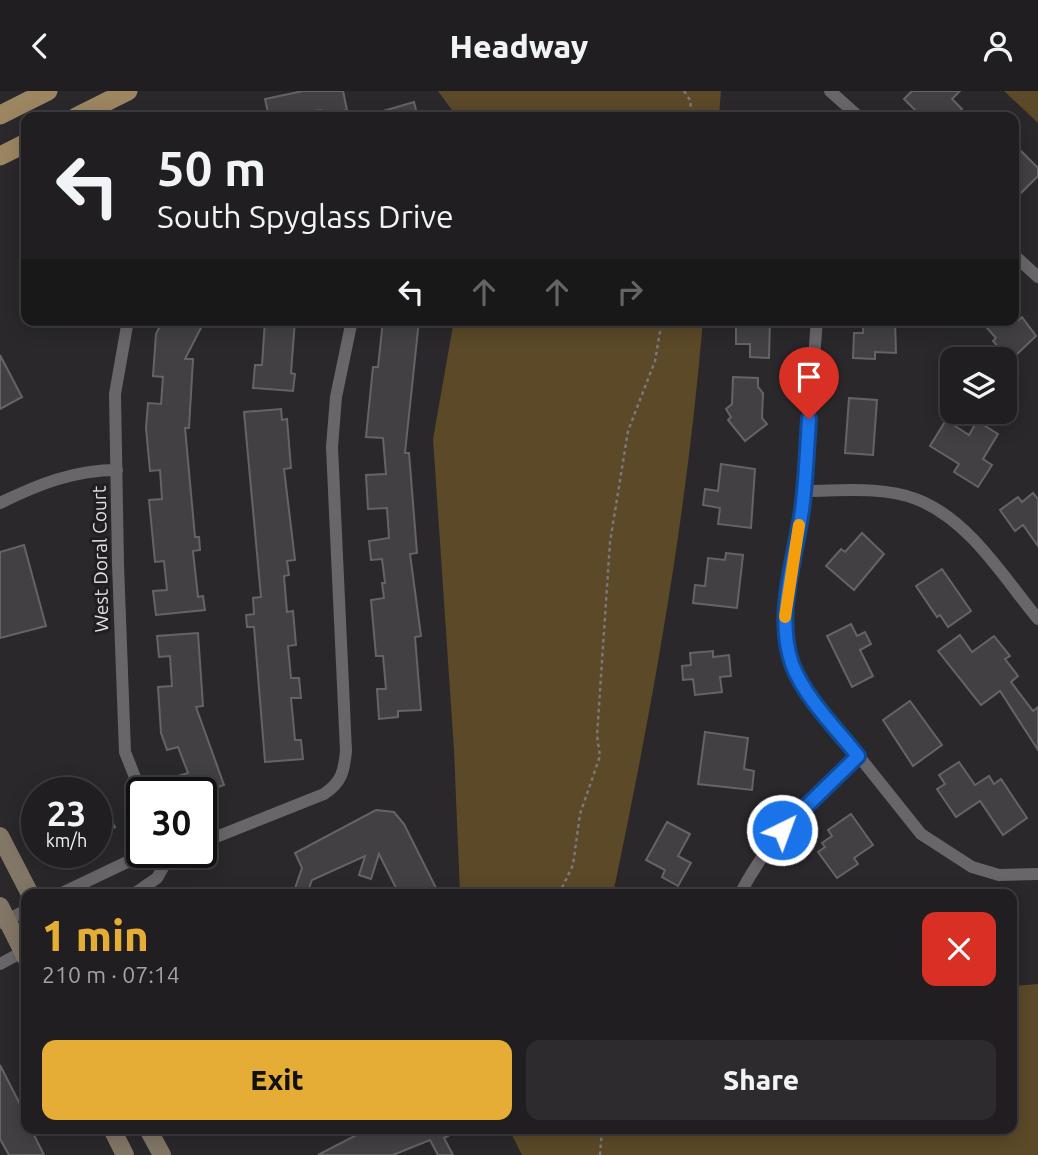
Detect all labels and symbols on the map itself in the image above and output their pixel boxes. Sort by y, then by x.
pin [779,347,839,419]
street label: West Doral Court [88,485,112,633]
speed limit sign: 30 [126,777,217,868]
position arrow [745,793,819,867]

